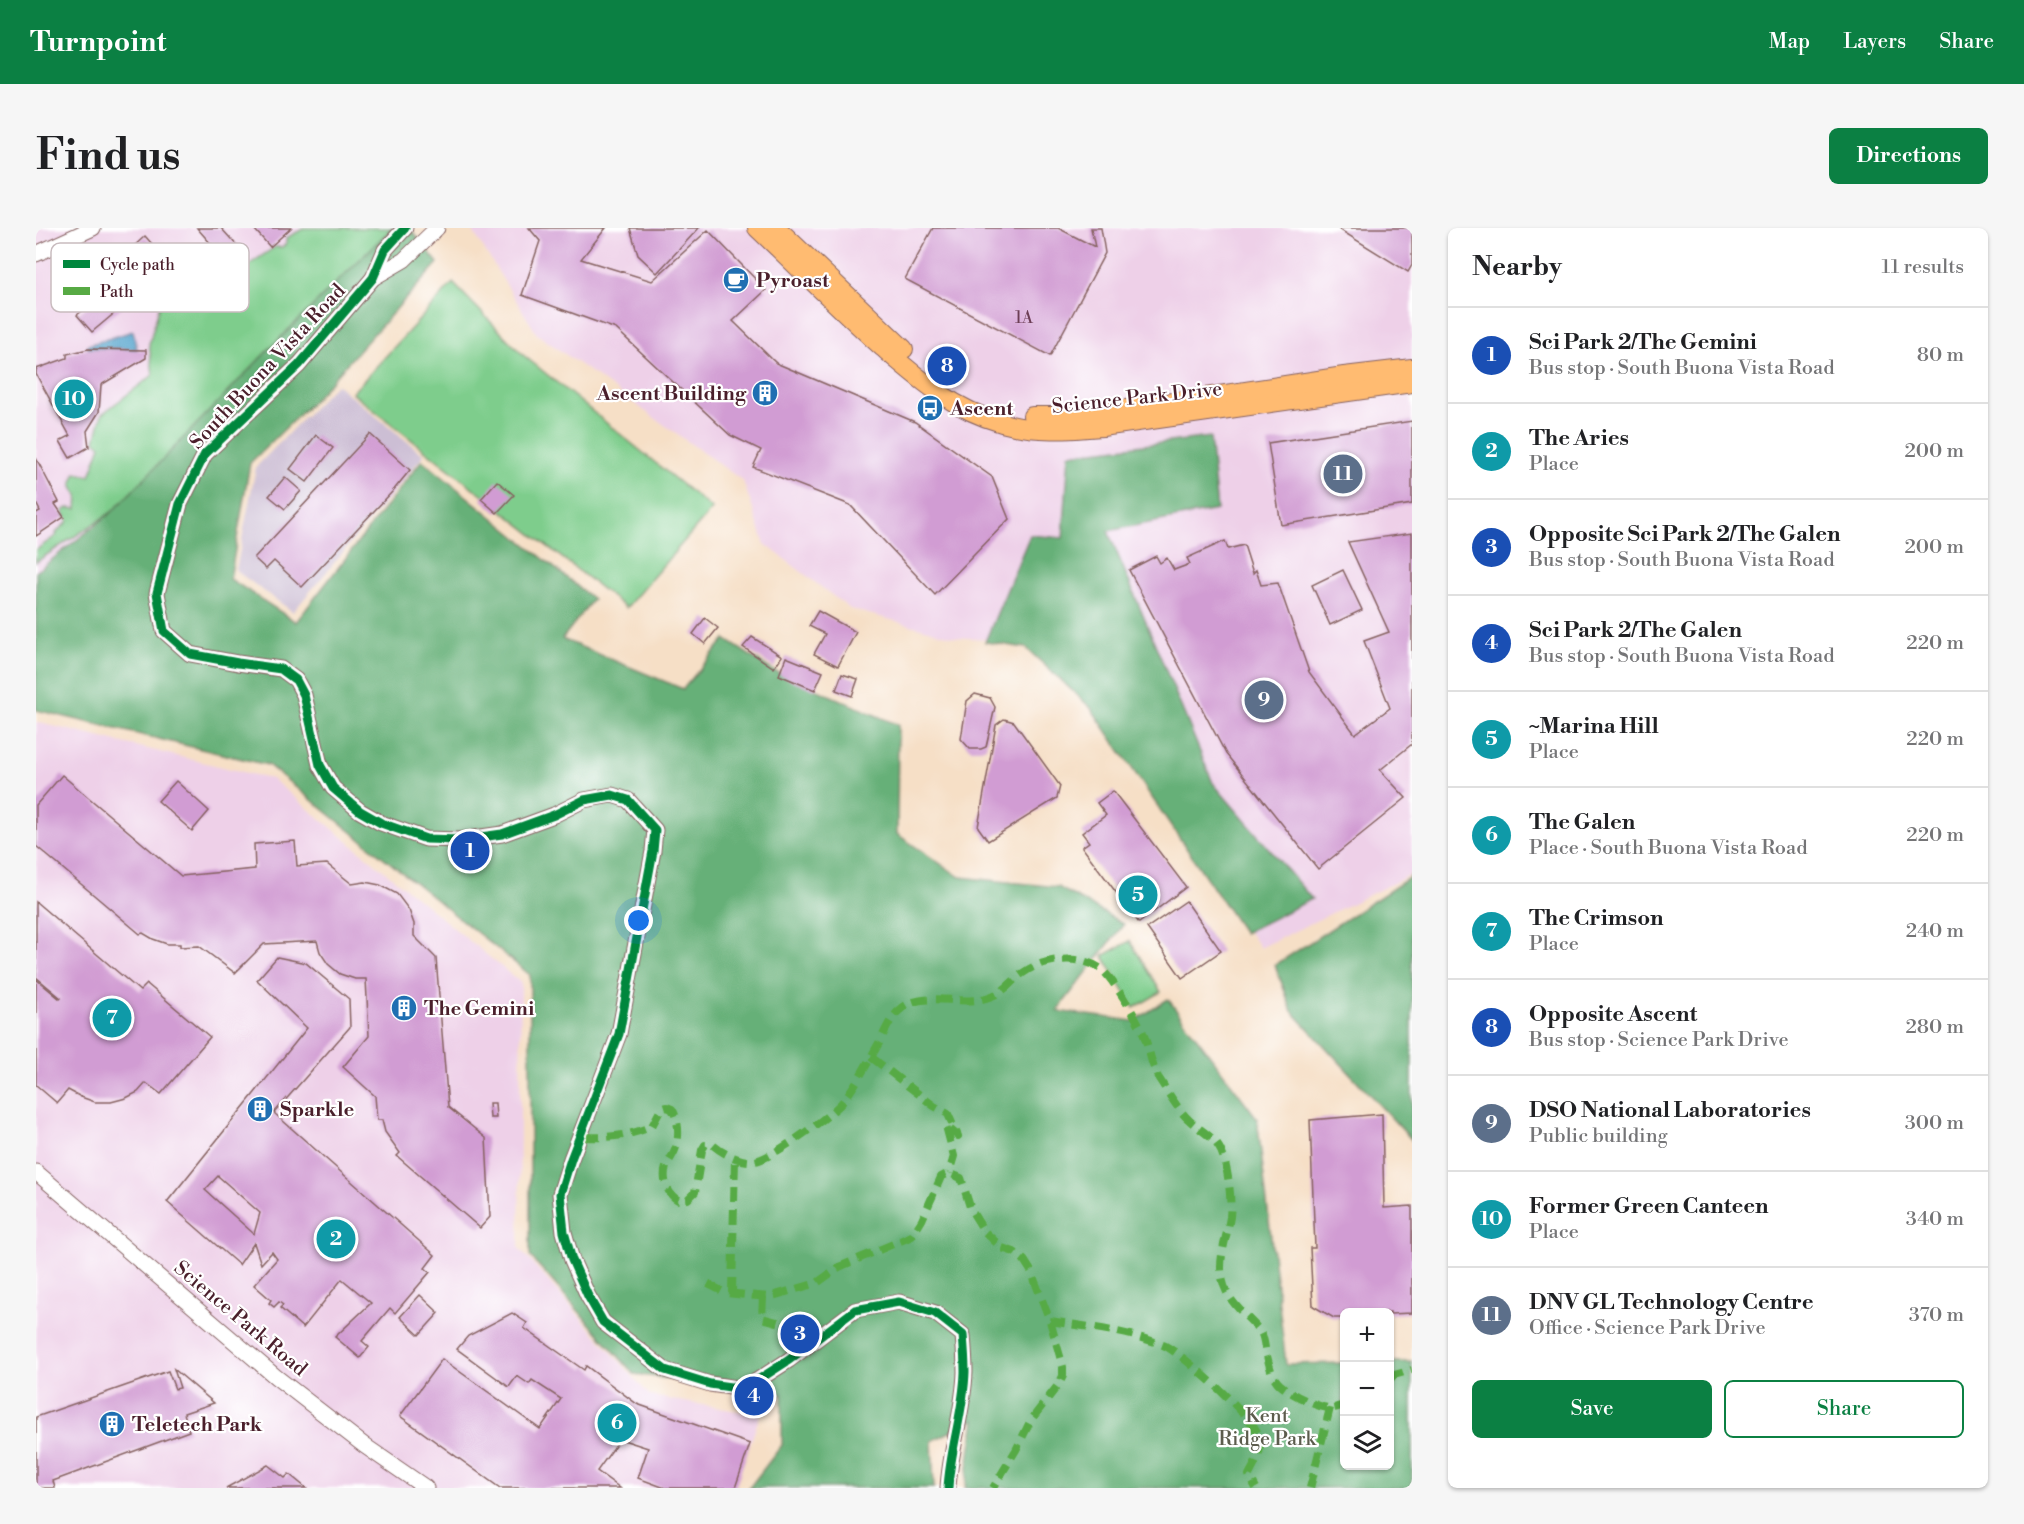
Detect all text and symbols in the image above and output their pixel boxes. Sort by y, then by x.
text: Turnpoint [30,25,166,60]
text: Map [1769,29,1810,55]
text: Layers [1843,29,1906,55]
text: Share [1939,29,1994,55]
button: Directions [1829,128,1988,184]
text: Find us [36,130,180,183]
legend [51,243,249,312]
text: Nearby [1472,251,1562,283]
text: Cycle path [100,255,175,275]
text: 11 results [1882,255,1964,280]
cafe icon: Pyroast [721,265,751,295]
place label: Pyroast [756,269,830,294]
street label: South Buona Vista Road [185,279,352,455]
text: Path [100,282,134,302]
house number: 1A [1015,308,1034,328]
text: Sci Park 2/The Gemini [1529,329,1757,356]
text: 1 [1487,343,1496,368]
text: 80 m [1917,343,1964,368]
pin: 8 [928,344,966,388]
text: Bus stop · South Buona Vista Road [1529,356,1835,381]
pin: 10 [54,376,93,422]
street label: Science Park Drive [1051,377,1224,420]
building icon: Ascent Building [750,378,780,408]
place label: Ascent Building [596,382,747,407]
bus stop icon: Ascent [915,393,945,423]
place label: Ascent [949,397,1014,422]
text: The Aries [1529,425,1629,452]
text: 2 [1485,439,1498,464]
text: 200 m [1904,439,1964,464]
pin: 11 [1324,452,1362,496]
text: Place [1529,452,1579,477]
text: Opposite Sci Park 2/The Galen [1529,521,1841,548]
text: 3 [1485,535,1498,560]
text: 200 m [1904,535,1964,560]
text: Bus stop · South Buona Vista Road [1529,548,1835,573]
text: Sci Park 2/The Galen [1529,617,1742,644]
text: 4 [1485,631,1498,656]
text: 220 m [1906,631,1964,656]
text: Bus stop · South Buona Vista Road [1529,644,1835,669]
pin: 9 [1244,678,1284,722]
text: ~Marina Hill [1529,713,1659,740]
text: 5 [1485,727,1498,752]
text: 220 m [1906,727,1964,752]
text: Place [1529,740,1579,765]
text: The Galen [1529,809,1635,836]
text: 6 [1485,823,1498,848]
text: 220 m [1906,823,1964,848]
pin: 1 [450,828,490,874]
text: Place · South Buona Vista Road [1529,836,1808,861]
pin: 5 [1118,872,1158,918]
text: The Crimson [1529,905,1664,932]
your location [624,906,653,935]
text: 7 [1486,919,1497,944]
text: 240 m [1906,919,1964,944]
text: Place [1529,932,1579,957]
building icon: The Gemini [389,993,419,1023]
pin: 7 [92,996,132,1040]
place label: The Gemini [424,997,535,1022]
text: Opposite Ascent [1529,1001,1697,1028]
text: 8 [1485,1015,1498,1040]
text: 280 m [1905,1015,1964,1040]
text: Bus stop · Science Park Drive [1529,1028,1789,1053]
building icon: Sparkle [245,1094,275,1124]
text: DSO National Laboratories [1529,1097,1811,1124]
place label: Sparkle [280,1098,355,1123]
text: 9 [1485,1111,1498,1136]
text: 300 m [1905,1111,1964,1136]
text: Public building [1529,1124,1668,1149]
text: Former Green Canteen [1529,1193,1769,1220]
text: 10 [1480,1207,1503,1232]
text: 340 m [1906,1207,1964,1232]
pin: 2 [316,1216,356,1262]
text: Place [1529,1220,1579,1245]
street label: Science Park Road [168,1256,312,1383]
text: DNV GL Technology Centre [1529,1289,1814,1316]
text: 11 [1482,1303,1501,1328]
text: 370 m [1909,1303,1964,1328]
map controls [1340,1308,1394,1470]
button: + [1340,1308,1394,1362]
pin: 3 [780,1312,819,1356]
text: Office · Science Park Drive [1529,1316,1766,1341]
button: − [1340,1362,1394,1416]
pin: 4 [734,1374,774,1418]
button: Save [1472,1380,1712,1438]
button: Share [1724,1380,1964,1438]
pin: 6 [598,1400,636,1446]
park label: Kent Ridge Park [1218,1404,1317,1452]
building icon: Teletech Park [97,1409,127,1439]
place label: Teletech Park [132,1413,263,1438]
button: layers [1340,1416,1394,1470]

